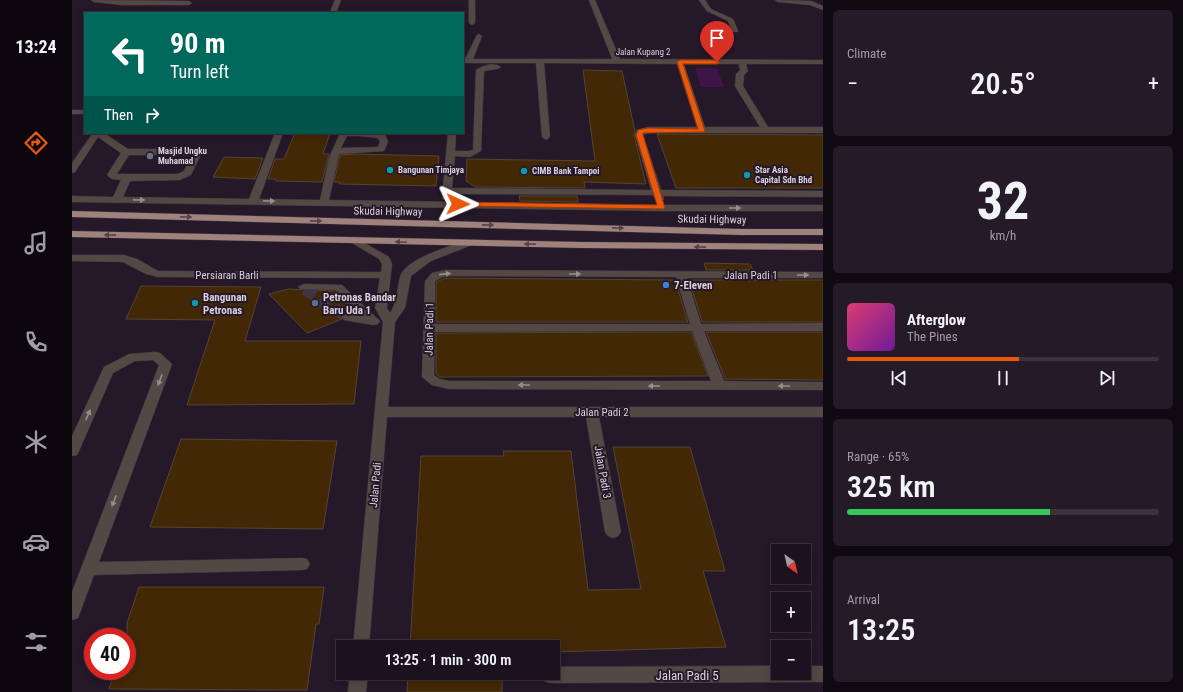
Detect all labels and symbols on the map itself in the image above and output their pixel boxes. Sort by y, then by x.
pin [700,21,734,62]
street label: Jalan Kupang 2 [616,47,671,57]
place label: Masjid Ungku Muhamad [158,146,207,166]
marker: Masjid Ungku Muhamad [145,151,155,161]
marker: Bangunan Timjaya [385,165,395,175]
place label: Bangunan Timjaya [398,165,464,175]
place label: Star Asia Capital Sdn Bhd [755,165,812,185]
marker: CIMB Bank Tampoi [519,166,529,176]
place label: CIMB Bank Tampoi [532,166,600,176]
marker: Star Asia Capital Sdn Bhd [742,170,752,180]
position arrow [437,183,479,225]
one-way arrow [133,197,146,203]
one-way arrow [263,198,276,204]
street label: Skudai Highway [354,204,423,219]
one-way arrow [729,205,742,211]
street label: Skudai Highway [678,212,747,227]
one-way arrow [180,214,192,221]
one-way arrow [310,218,323,224]
one-way arrow [482,222,495,228]
one-way arrow [612,225,624,232]
one-way arrow [103,232,116,238]
one-way arrow [394,239,407,245]
one-way arrow [524,241,536,248]
one-way arrow [693,244,706,250]
street label: Persiaran Barli [195,269,259,282]
street label: Jalan Padi 1 [724,269,778,282]
one-way arrow [439,270,451,277]
one-way arrow [569,271,582,277]
one-way arrow [797,272,810,278]
place label: 7-Eleven [674,279,712,292]
marker: 7-Eleven [661,280,671,290]
place label: Bangunan Petronas [203,291,247,317]
place label: Petronas Bandar Baru Uda 1 [323,291,396,317]
marker: Bangunan Petronas [190,298,200,308]
marker: Petronas Bandar Baru Uda 1 [310,298,320,308]
street label: Jalan Padi 1 [423,302,436,356]
one-way arrow [156,374,162,386]
one-way arrow [517,382,530,388]
one-way arrow [647,383,660,389]
one-way arrow [777,383,790,389]
street label: Jalan Padi 2 [575,406,629,419]
one-way arrow [85,410,91,421]
street label: Jalan Padi 3 [591,445,614,500]
street label: Jalan Padi [367,462,384,508]
one-way arrow [110,496,116,508]
north arrow [771,544,811,584]
speed limit sign: 40 [84,628,136,680]
street label: Jalan Padi 5 [655,668,719,683]

